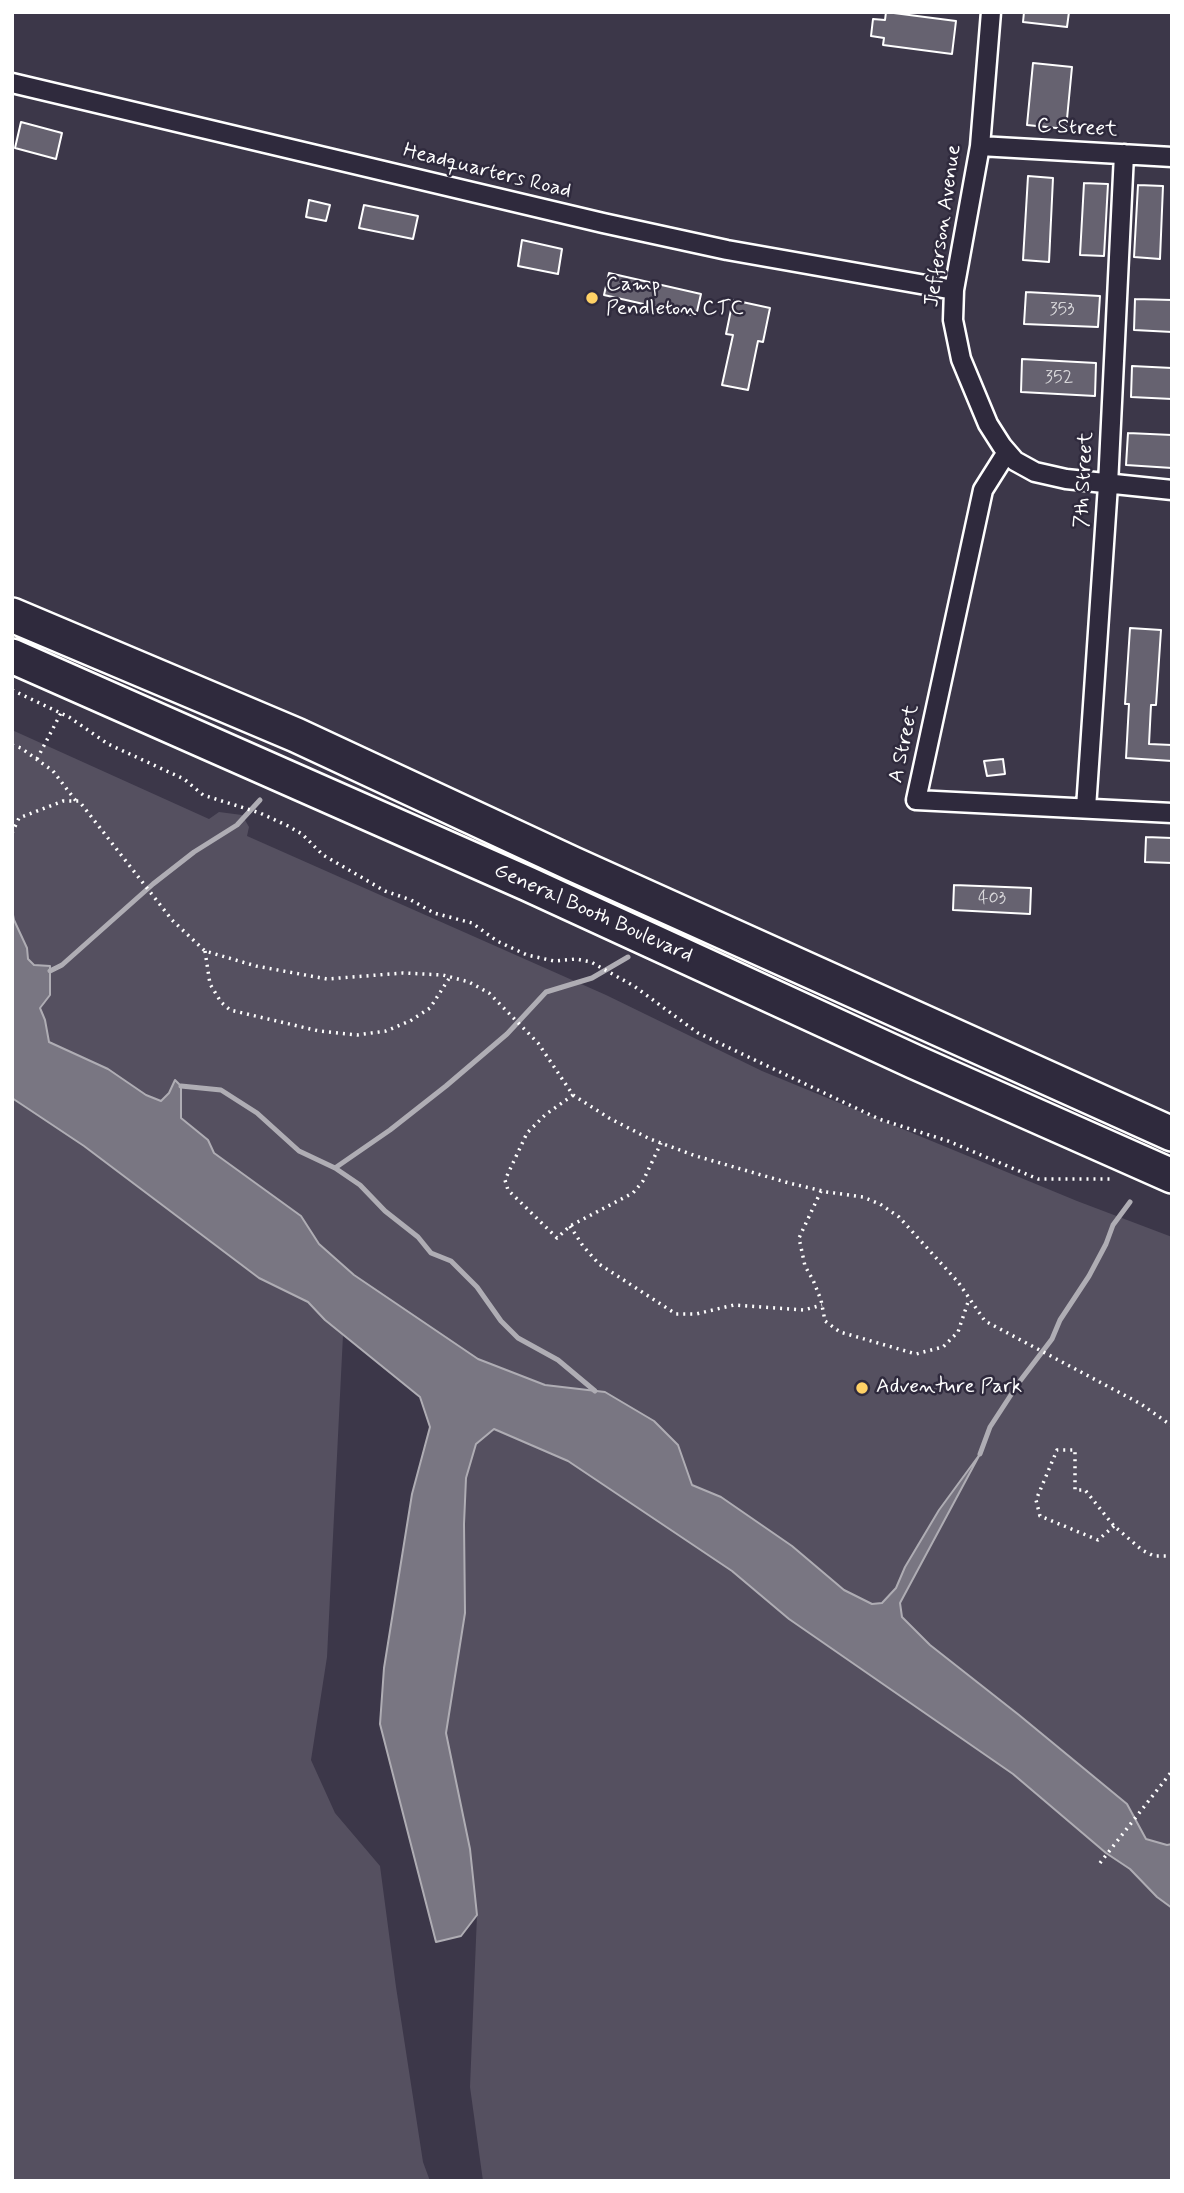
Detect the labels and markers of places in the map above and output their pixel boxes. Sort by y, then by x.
place label: Camp Pendleton CTC [606,273,744,323]
marker: Camp Pendleton CTC [584,290,600,306]
place label: Adventure Park [876,1375,1022,1401]
marker: Adventure Park [854,1380,870,1396]

